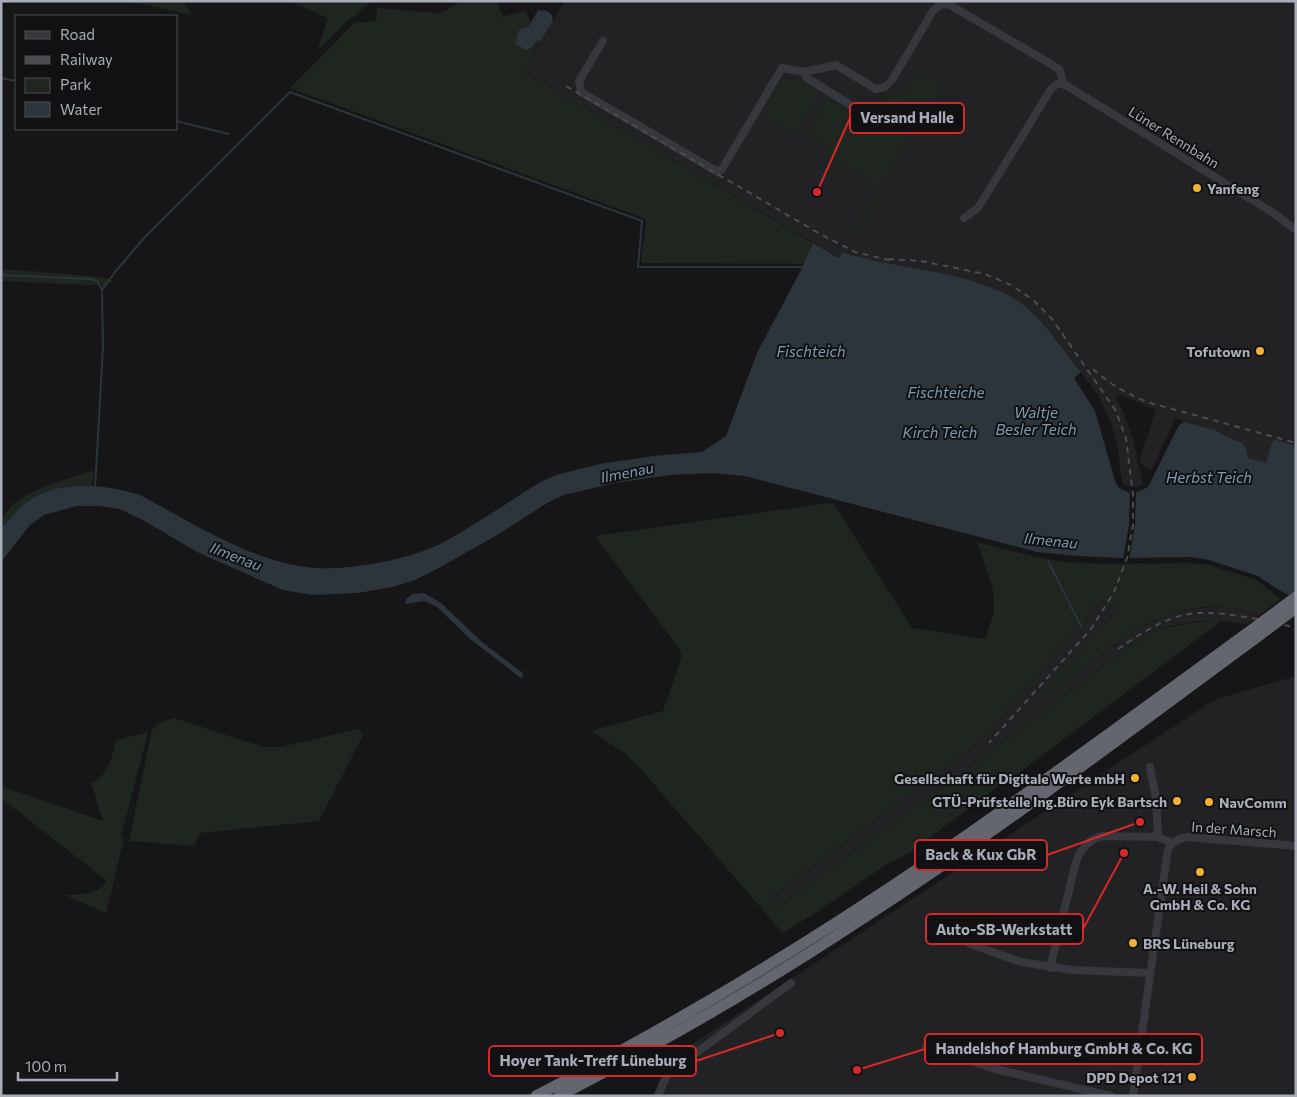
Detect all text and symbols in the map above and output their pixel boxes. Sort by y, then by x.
legend [15,15,178,130]
text: Road [60,25,95,43]
text: Railway [60,50,113,68]
text: Park [60,75,91,93]
text: Water [60,100,102,118]
street label: Lüner Rennbahn [1126,102,1222,172]
callout: Versand Halle [850,103,964,133]
text: Versand Halle [860,108,954,126]
place label: Yanfeng [1207,180,1260,197]
marker: Yanfeng [1191,182,1203,194]
water label: Fischteich [776,342,846,360]
place label: Tofutown [1186,343,1250,360]
marker: Tofutown [1254,345,1266,357]
water label: Fischteiche [907,383,985,401]
water label: Waltje Besler Teich [995,403,1077,438]
water label: Kirch Teich [903,423,977,441]
water label: Ilmenau [599,458,656,486]
water label: Herbst Teich [1166,468,1252,486]
water label: Ilmenau [1023,528,1079,552]
water label: Ilmenau [208,538,265,574]
place label: Gesellschaft für Digitale Werte mbH [894,770,1125,787]
marker: Gesellschaft für Digitale Werte mbH [1129,772,1141,784]
place label: GTÜ-Prüfstelle Ing.Büro Eyk Bartsch [932,793,1167,810]
place label: NavComm [1219,794,1287,811]
marker: GTÜ-Prüfstelle Ing.Büro Eyk Bartsch [1171,795,1183,807]
marker: NavComm [1203,796,1215,808]
street label: In der Marsch [1191,818,1277,840]
callout: Back & Kux GbR [915,840,1047,870]
text: Back & Kux GbR [925,845,1037,863]
marker: A.-W. Heil & Sohn GmbH & Co. KG [1194,866,1206,878]
place label: A.-W. Heil & Sohn GmbH & Co. KG [1143,880,1257,913]
callout: Auto-SB-Werkstatt [926,914,1083,944]
text: Auto-SB-Werkstatt [936,920,1072,938]
place label: BRS Lüneburg [1143,935,1235,952]
marker: BRS Lüneburg [1127,937,1139,949]
callout: Handelshof Hamburg GmbH & Co. KG [925,1034,1202,1064]
text: Handelshof Hamburg GmbH & Co. KG [935,1039,1193,1057]
callout: Hoyer Tank-Treff Lüneburg [489,1046,696,1076]
scale bar [18,1050,116,1082]
text: Hoyer Tank-Treff Lüneburg [499,1051,687,1069]
text: 100 m [25,1057,67,1075]
place label: DPD Depot 121 [1086,1069,1182,1086]
marker: DPD Depot 121 [1186,1071,1198,1083]

